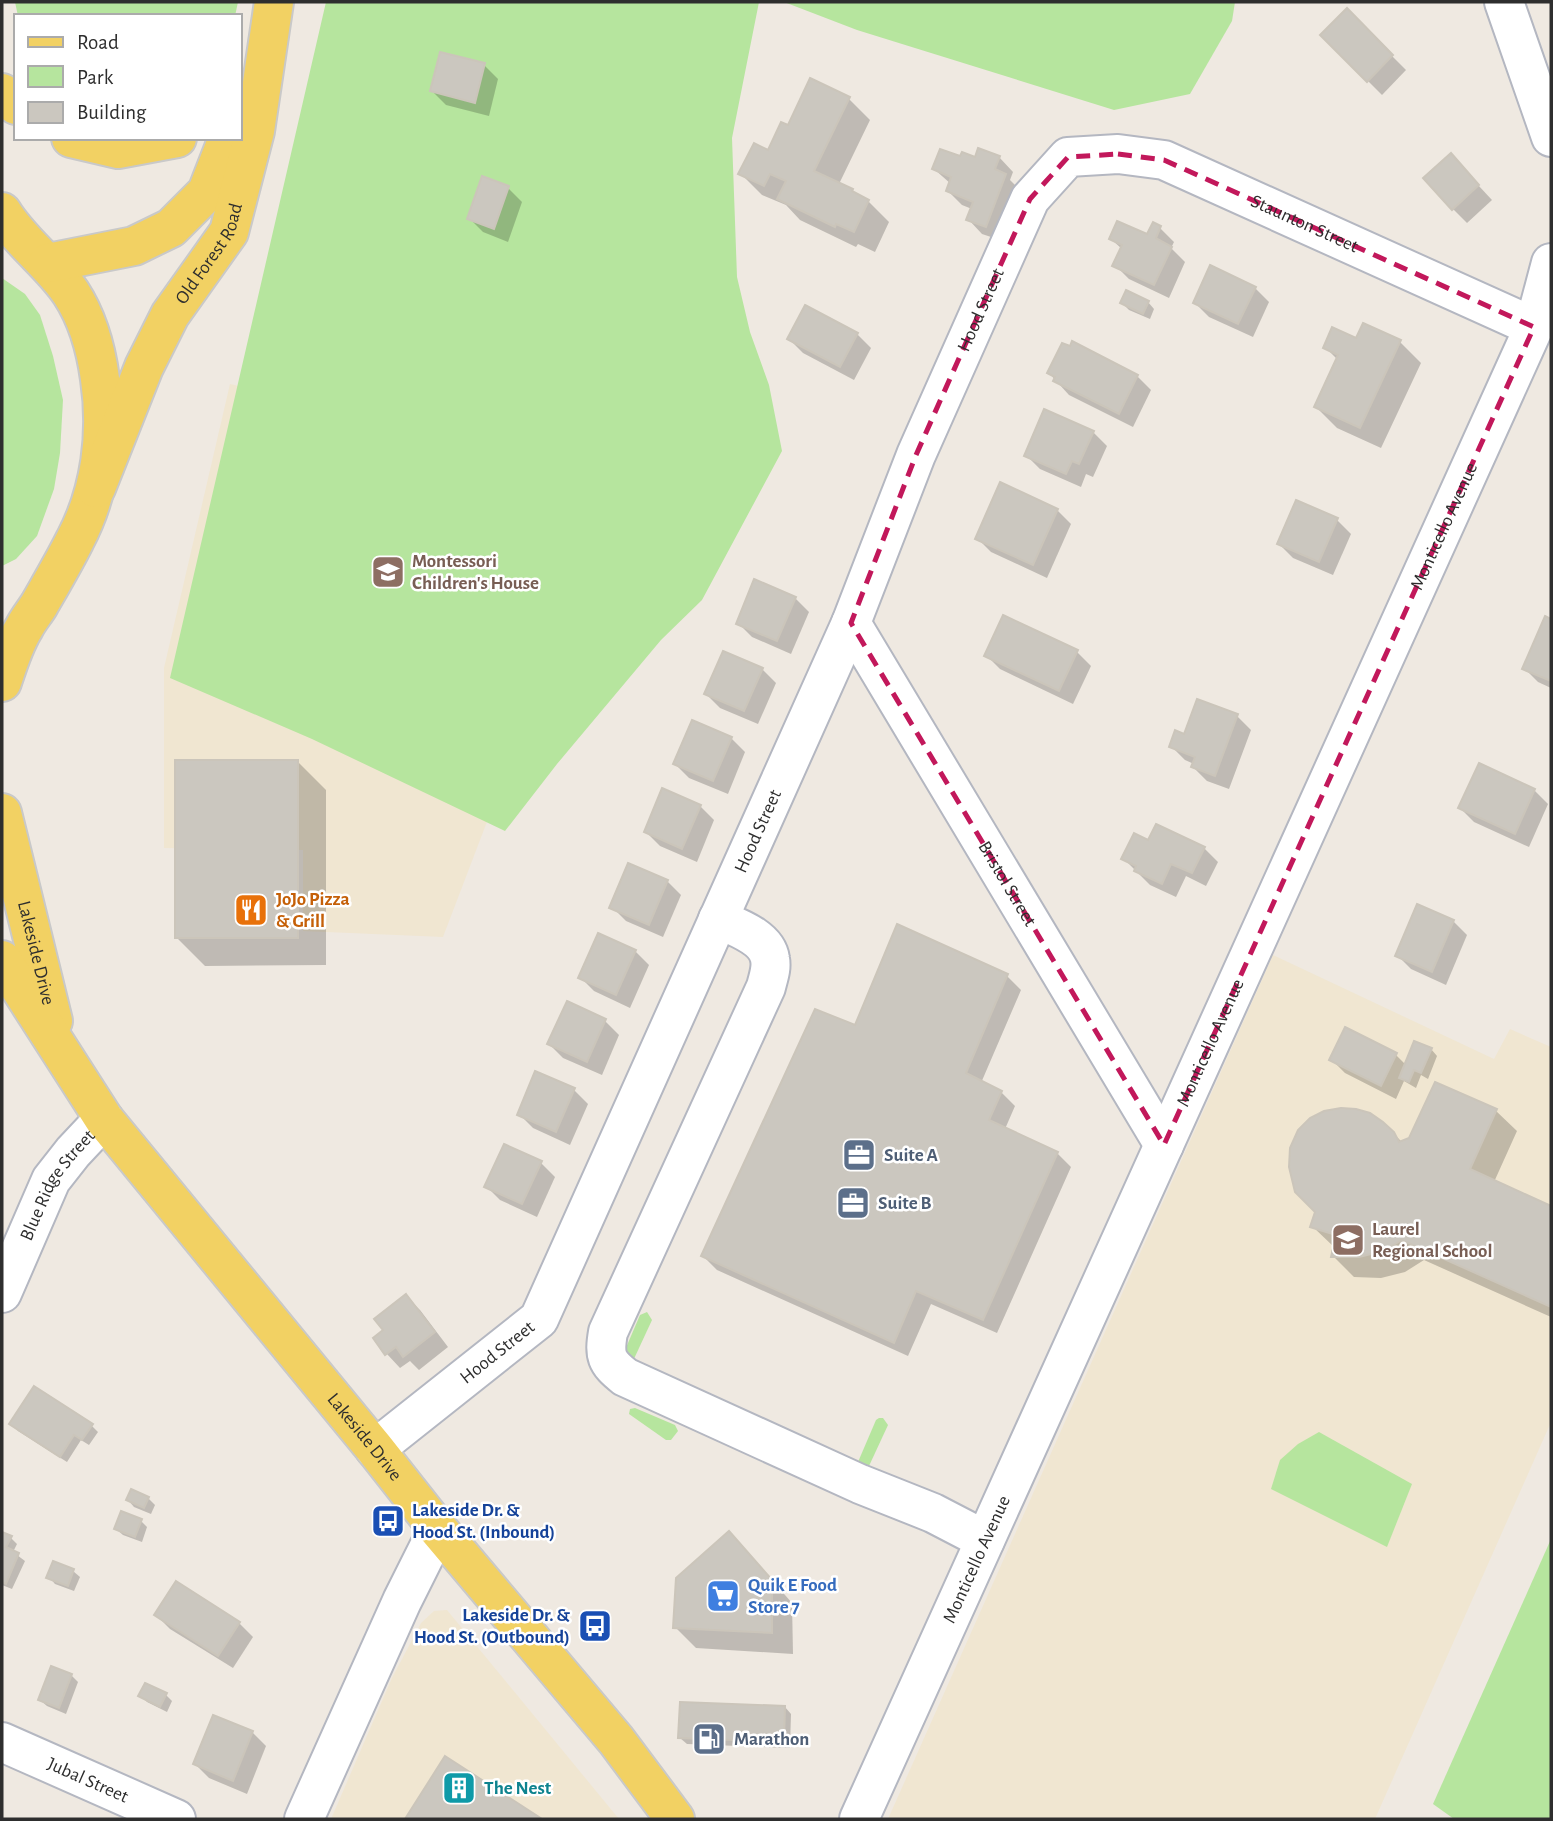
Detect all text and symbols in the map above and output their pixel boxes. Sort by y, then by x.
legend [14,14,242,140]
text: Road [77,32,119,53]
text: Park [77,67,114,88]
text: Building [77,102,147,123]
street label: Staunton Street [1248,191,1361,256]
street label: Old Forest Road [172,201,246,307]
street label: Hood Street [954,265,1007,354]
street label: Monticello Avenue [1407,460,1481,593]
place label: Montessori Children's House [412,552,539,593]
school or university icon: Montessori Children's House [369,553,407,591]
street label: Hood Street [731,787,785,876]
street label: Bristol Street [975,838,1040,930]
place label: JoJo Pizza & Grill [276,890,350,931]
restaurant icon: JoJo Pizza & Grill [232,891,270,929]
street label: Lakeside Drive [14,899,58,1007]
street label: Monticello Avenue [1173,976,1247,1109]
street label: Blue Ridge Street [16,1126,98,1243]
office icon: Suite A [840,1136,878,1174]
place label: Suite A [884,1146,938,1165]
office icon: Suite B [834,1184,872,1222]
place label: Suite B [878,1194,931,1213]
place label: Laurel Regional School [1372,1220,1492,1261]
school or university icon: Laurel Regional School [1329,1221,1367,1259]
street label: Hood Street [456,1317,538,1387]
street label: Lakeside Drive [324,1389,406,1484]
street label: Monticello Avenue [939,1493,1014,1626]
place label: Lakeside Dr. & Hood St. (Inbound) [412,1501,555,1542]
bus stop icon: Lakeside Dr. & Hood St. (Inbound) [369,1502,407,1540]
place label: Quik E Food Store 7 [748,1576,837,1617]
supermarket icon: Quik E Food Store 7 [704,1577,742,1615]
place label: Lakeside Dr. & Hood St. (Outbound) [414,1606,570,1647]
bus stop icon: Lakeside Dr. & Hood St. (Outbound) [576,1607,614,1645]
fuel station icon: Marathon [690,1720,728,1758]
place label: Marathon [734,1730,809,1749]
street label: Jubal Street [45,1754,131,1806]
building icon: The Nest [440,1769,478,1807]
place label: The Nest [484,1779,552,1798]

